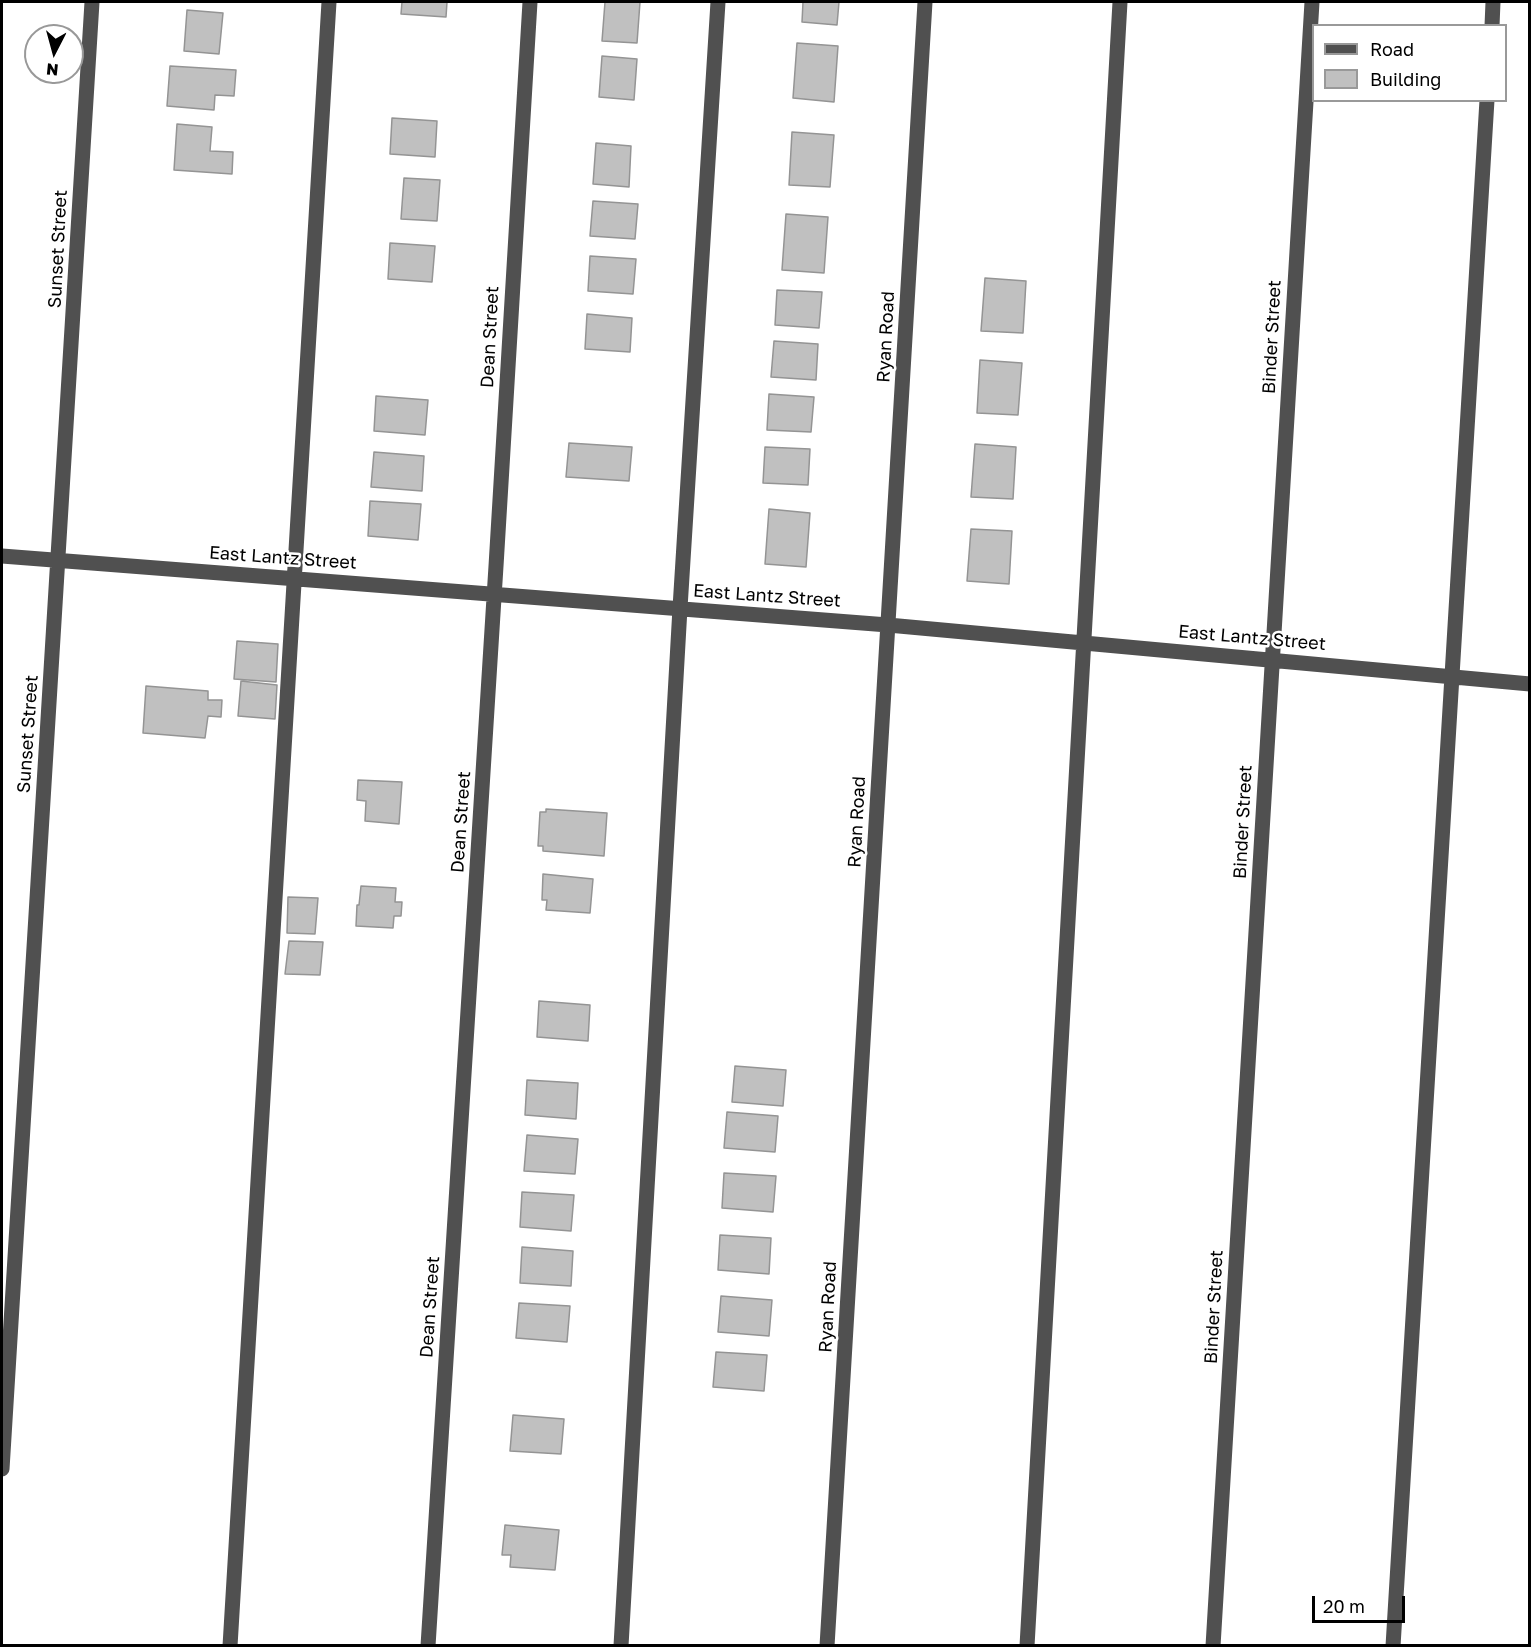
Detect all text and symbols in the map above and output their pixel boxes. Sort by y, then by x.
north arrow [24,24,84,84]
legend [1312,24,1507,102]
text: Road [1370,38,1414,60]
text: N [45,59,59,80]
text: Building [1370,68,1441,90]
street label: Sunset Street [44,189,72,309]
street label: Binder Street [1258,279,1286,395]
street label: Dean Street [477,285,503,389]
street label: Ryan Road [873,291,899,383]
street label: East Lantz Street [208,542,358,574]
street label: East Lantz Street [692,580,842,612]
street label: East Lantz Street [1177,621,1327,655]
street label: Sunset Street [13,674,43,794]
street label: Binder Street [1229,764,1257,880]
street label: Dean Street [447,770,475,874]
street label: Ryan Road [844,776,870,868]
street label: Binder Street [1200,1249,1228,1365]
street label: Dean Street [416,1255,444,1359]
street label: Ryan Road [815,1261,841,1353]
scale bar [1315,1584,1408,1622]
text: 20 m [1323,1595,1365,1617]

